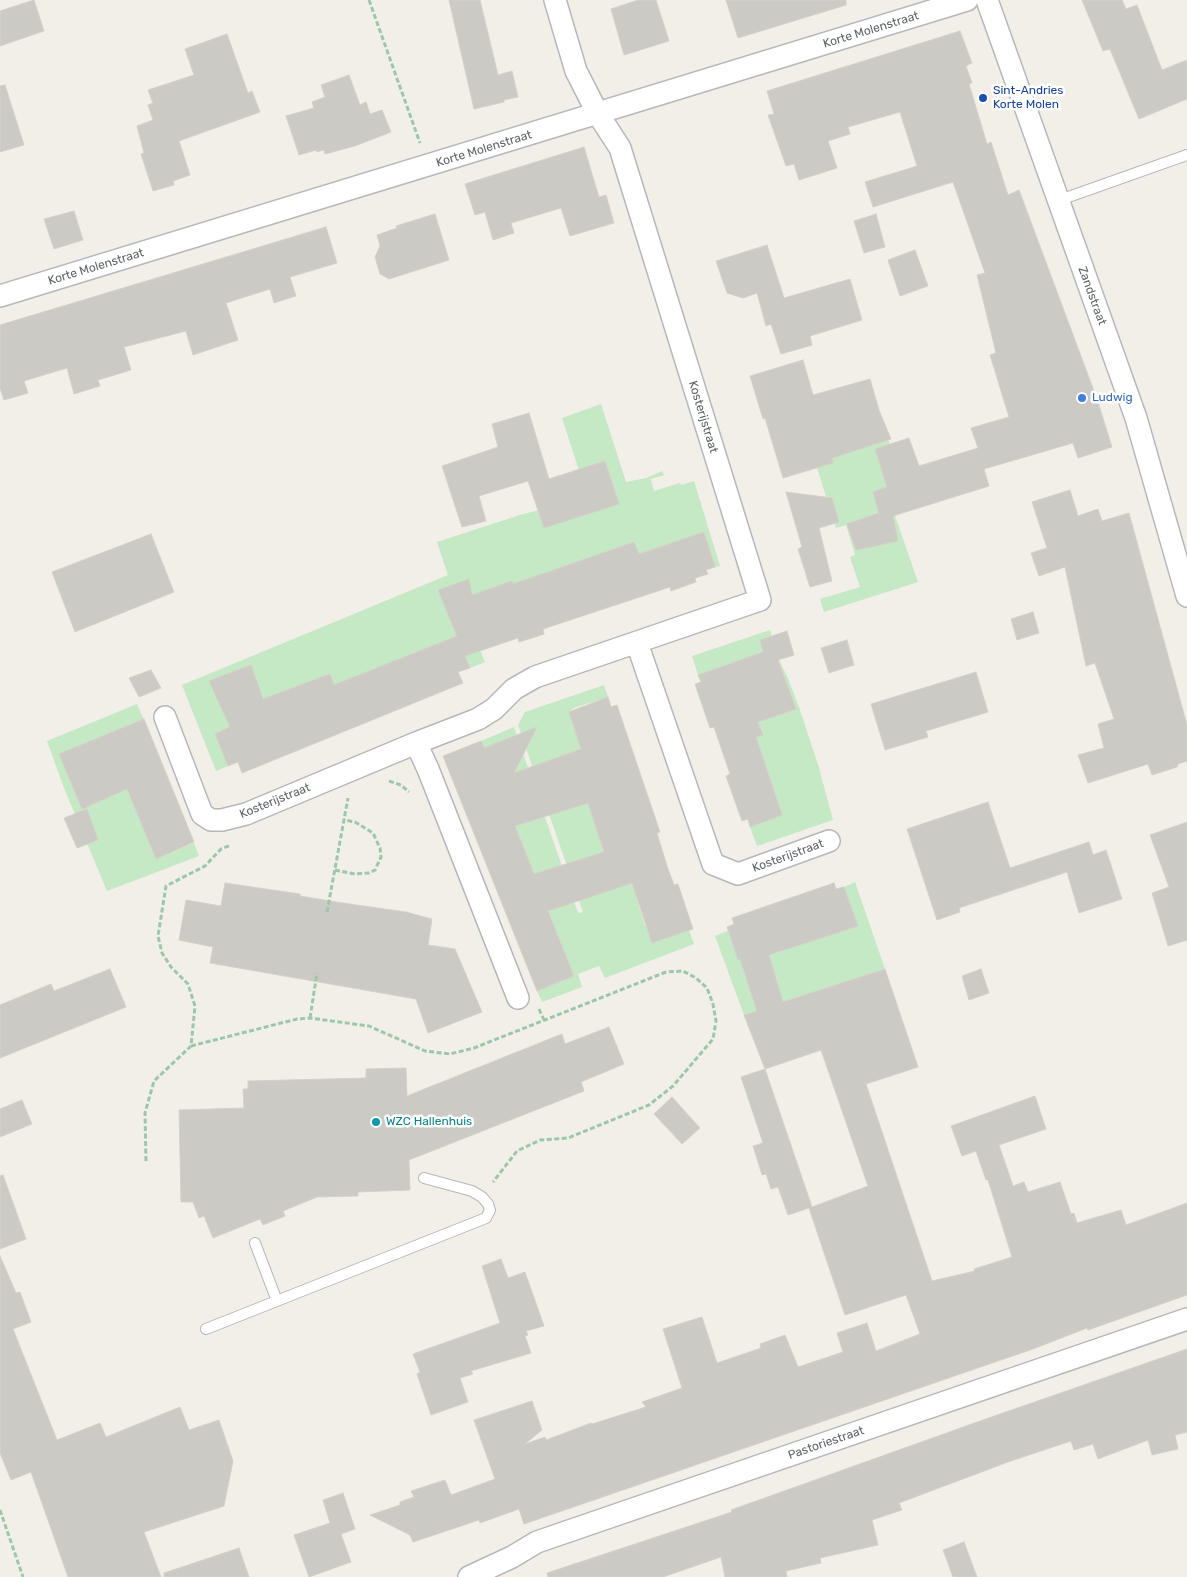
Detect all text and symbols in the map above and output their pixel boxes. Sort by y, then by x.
street label: Korte Molenstraat [821,9,921,51]
place label: Sint-Andries Korte Molen [993,84,1063,112]
marker: Sint-Andries Korte Molen [977,92,989,104]
street label: Korte Molenstraat [434,128,534,170]
street label: Korte Molenstraat [46,246,146,288]
street label: Zandstraat [1075,265,1109,327]
street label: Kosterijstraat [685,379,721,455]
place label: Ludwig [1092,391,1133,405]
marker: Ludwig [1076,392,1088,404]
street label: Kosterijstraat [238,780,312,822]
street label: Kosterijstraat [750,836,826,876]
place label: WZC Hallenhuis [386,1115,472,1129]
marker: WZC Hallenhuis [370,1116,382,1128]
street label: Pastoriestraat [786,1423,866,1463]

